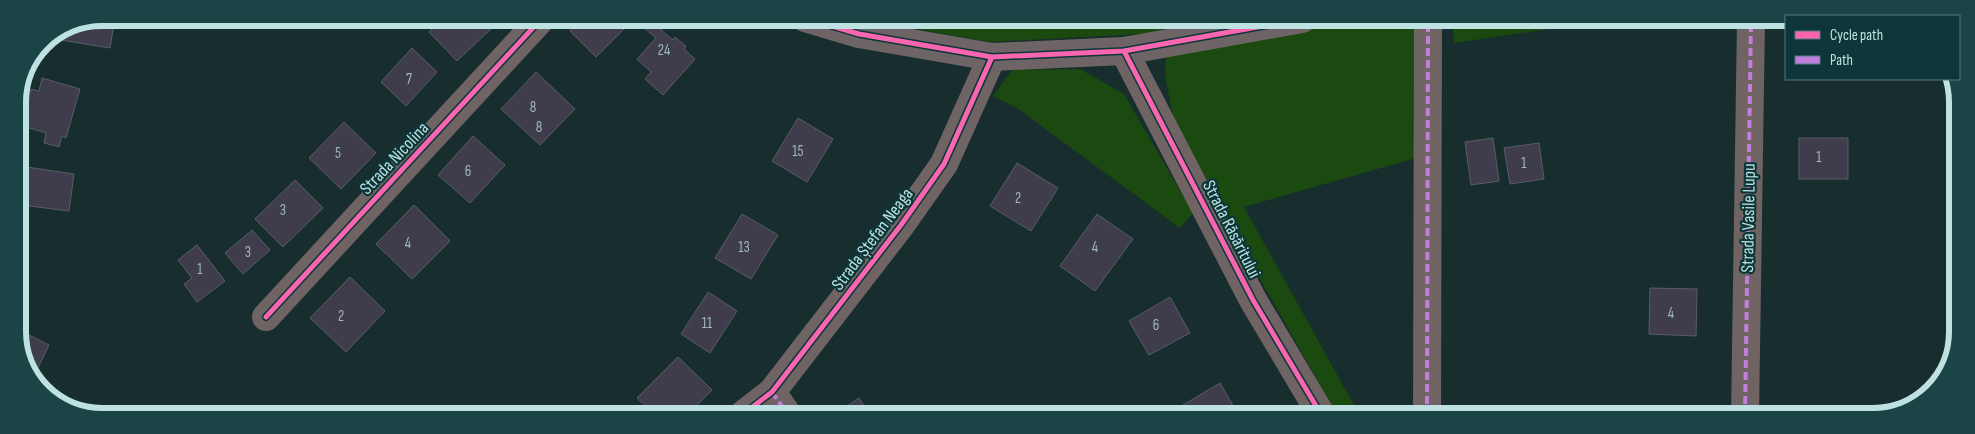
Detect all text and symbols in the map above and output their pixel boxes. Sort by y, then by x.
legend [1785,15,1960,80]
text: Cycle path [1830,26,1883,45]
house number: 24 [658,41,670,60]
text: Path [1830,51,1853,70]
house number: 7 [406,70,412,89]
house number: 8 [530,98,536,117]
street label: Strada Nicolina [356,118,433,199]
house number: 8 [536,118,542,137]
house number: 15 [792,142,804,161]
house number: 5 [335,144,341,163]
house number: 1 [1816,148,1822,167]
house number: 1 [1521,154,1527,173]
house number: 6 [465,162,471,181]
street label: Strada Vasile Lupu [1737,163,1760,273]
street label: Strada Răsăritului [1198,177,1265,281]
street label: Strada Ștefan Neaga [827,184,918,294]
house number: 2 [1015,189,1021,208]
house number: 3 [280,201,286,220]
house number: 4 [405,234,411,253]
house number: 13 [738,238,750,257]
house number: 4 [1092,238,1098,257]
house number: 3 [245,243,251,262]
house number: 1 [197,260,203,279]
house number: 4 [1668,304,1674,323]
house number: 2 [338,307,344,326]
house number: 11 [702,314,713,333]
house number: 6 [1153,316,1159,335]

